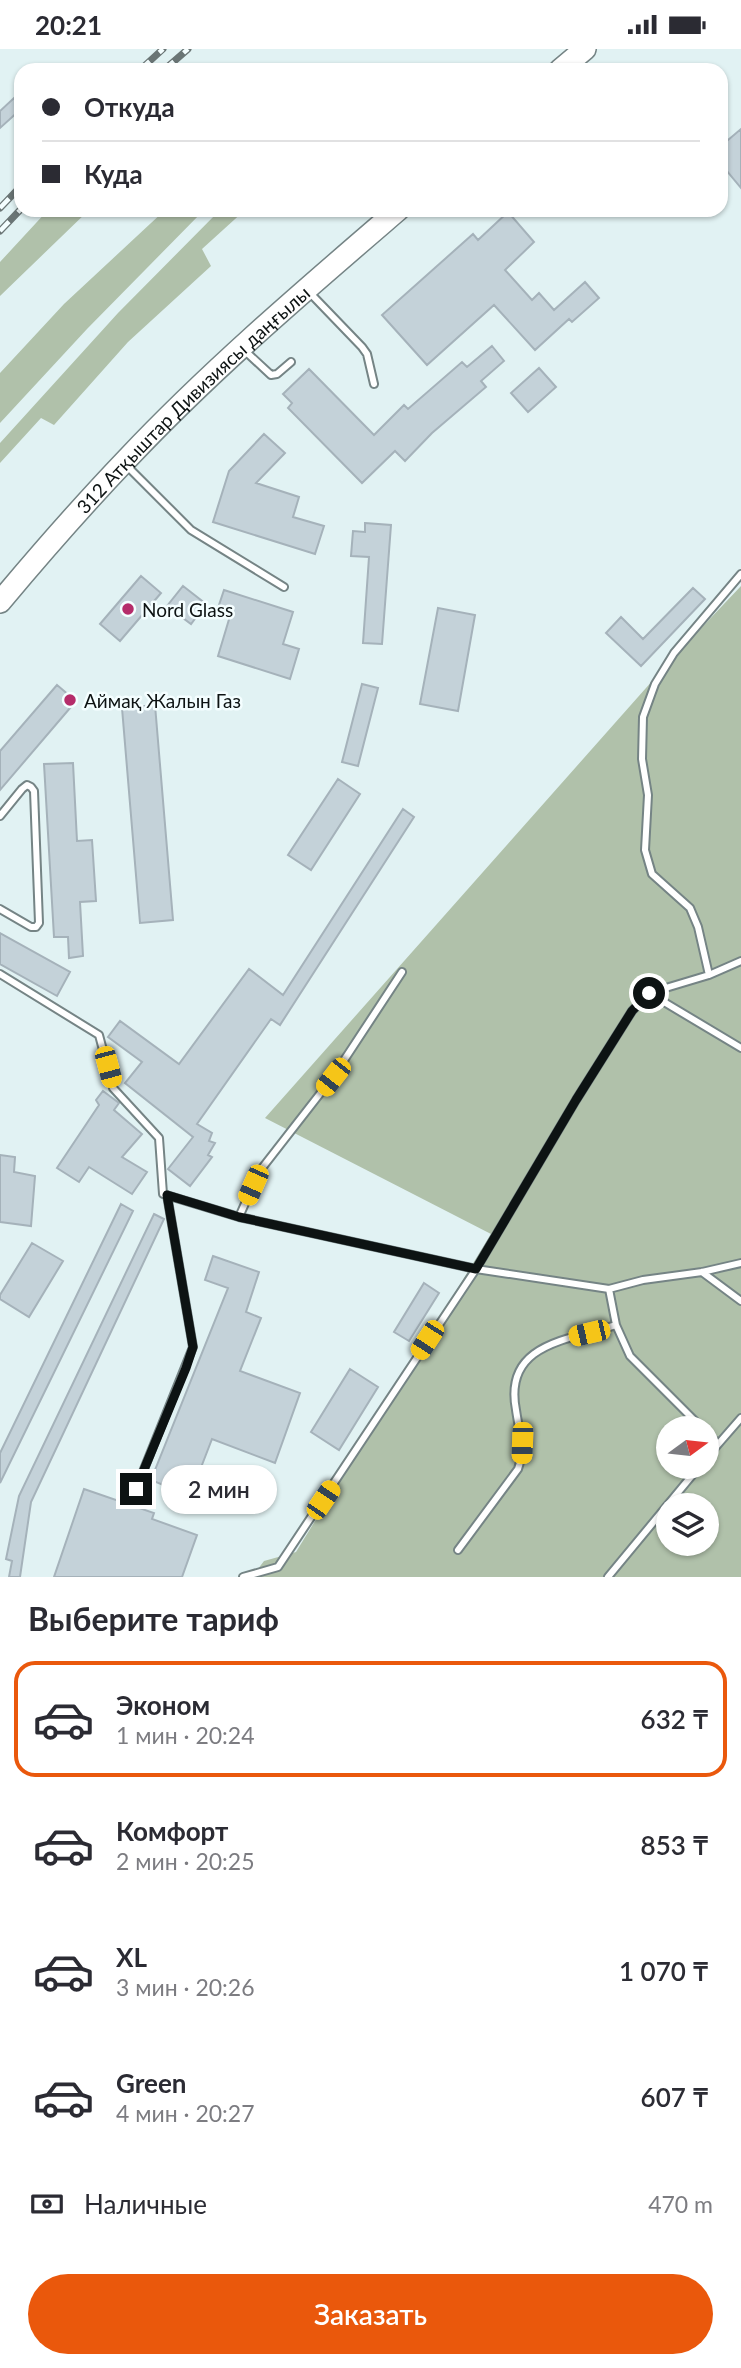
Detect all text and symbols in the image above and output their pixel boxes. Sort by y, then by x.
text: 20:21 [35,9,102,41]
text: Откуда [84,91,175,123]
text: Куда [84,158,143,190]
street label: 312 Атқыштар Дивизиясы даңғылы [71,281,314,518]
place label: Nord Glass [142,598,233,621]
marker: Nord Glass [120,601,136,617]
place label: Аймақ Жалын Газ [84,689,241,712]
marker: Аймақ Жалын Газ [62,692,78,708]
route start [633,977,665,1009]
car [93,1044,124,1090]
car [312,1054,355,1100]
car [235,1162,272,1208]
car [407,1317,448,1363]
car [567,1318,612,1348]
north arrow [656,1416,719,1479]
map controls [656,1416,719,1556]
car [511,1422,534,1464]
callout: 2 мин [160,1465,276,1513]
route end [120,1473,152,1505]
text: 2 мин [188,1475,250,1503]
car [303,1477,344,1523]
button: layers [656,1493,719,1556]
text: Выберите тариф [28,1599,279,1638]
icon: car [32,1688,95,1751]
text: Эконом [116,1689,210,1721]
text: 632 ₸ [641,1703,709,1735]
text: 1 мин · 20:24 [116,1721,255,1749]
icon: car [32,1814,95,1877]
text: Комфорт [116,1815,228,1847]
text: 853 ₸ [641,1829,709,1861]
text: 2 мин · 20:25 [116,1847,255,1875]
icon: car [32,1940,95,2003]
text: XL [116,1941,147,1973]
text: 1 070 ₸ [619,1955,709,1987]
text: 3 мин · 20:26 [116,1973,255,2001]
icon: car [32,2066,95,2129]
text: Green [116,2067,186,2099]
text: 607 ₸ [641,2081,709,2113]
text: 4 мин · 20:27 [116,2099,255,2127]
icon: cash [28,2185,66,2223]
text: Наличные [84,2188,207,2220]
text: 470 m [648,2190,713,2218]
button: Заказать [28,2274,713,2354]

